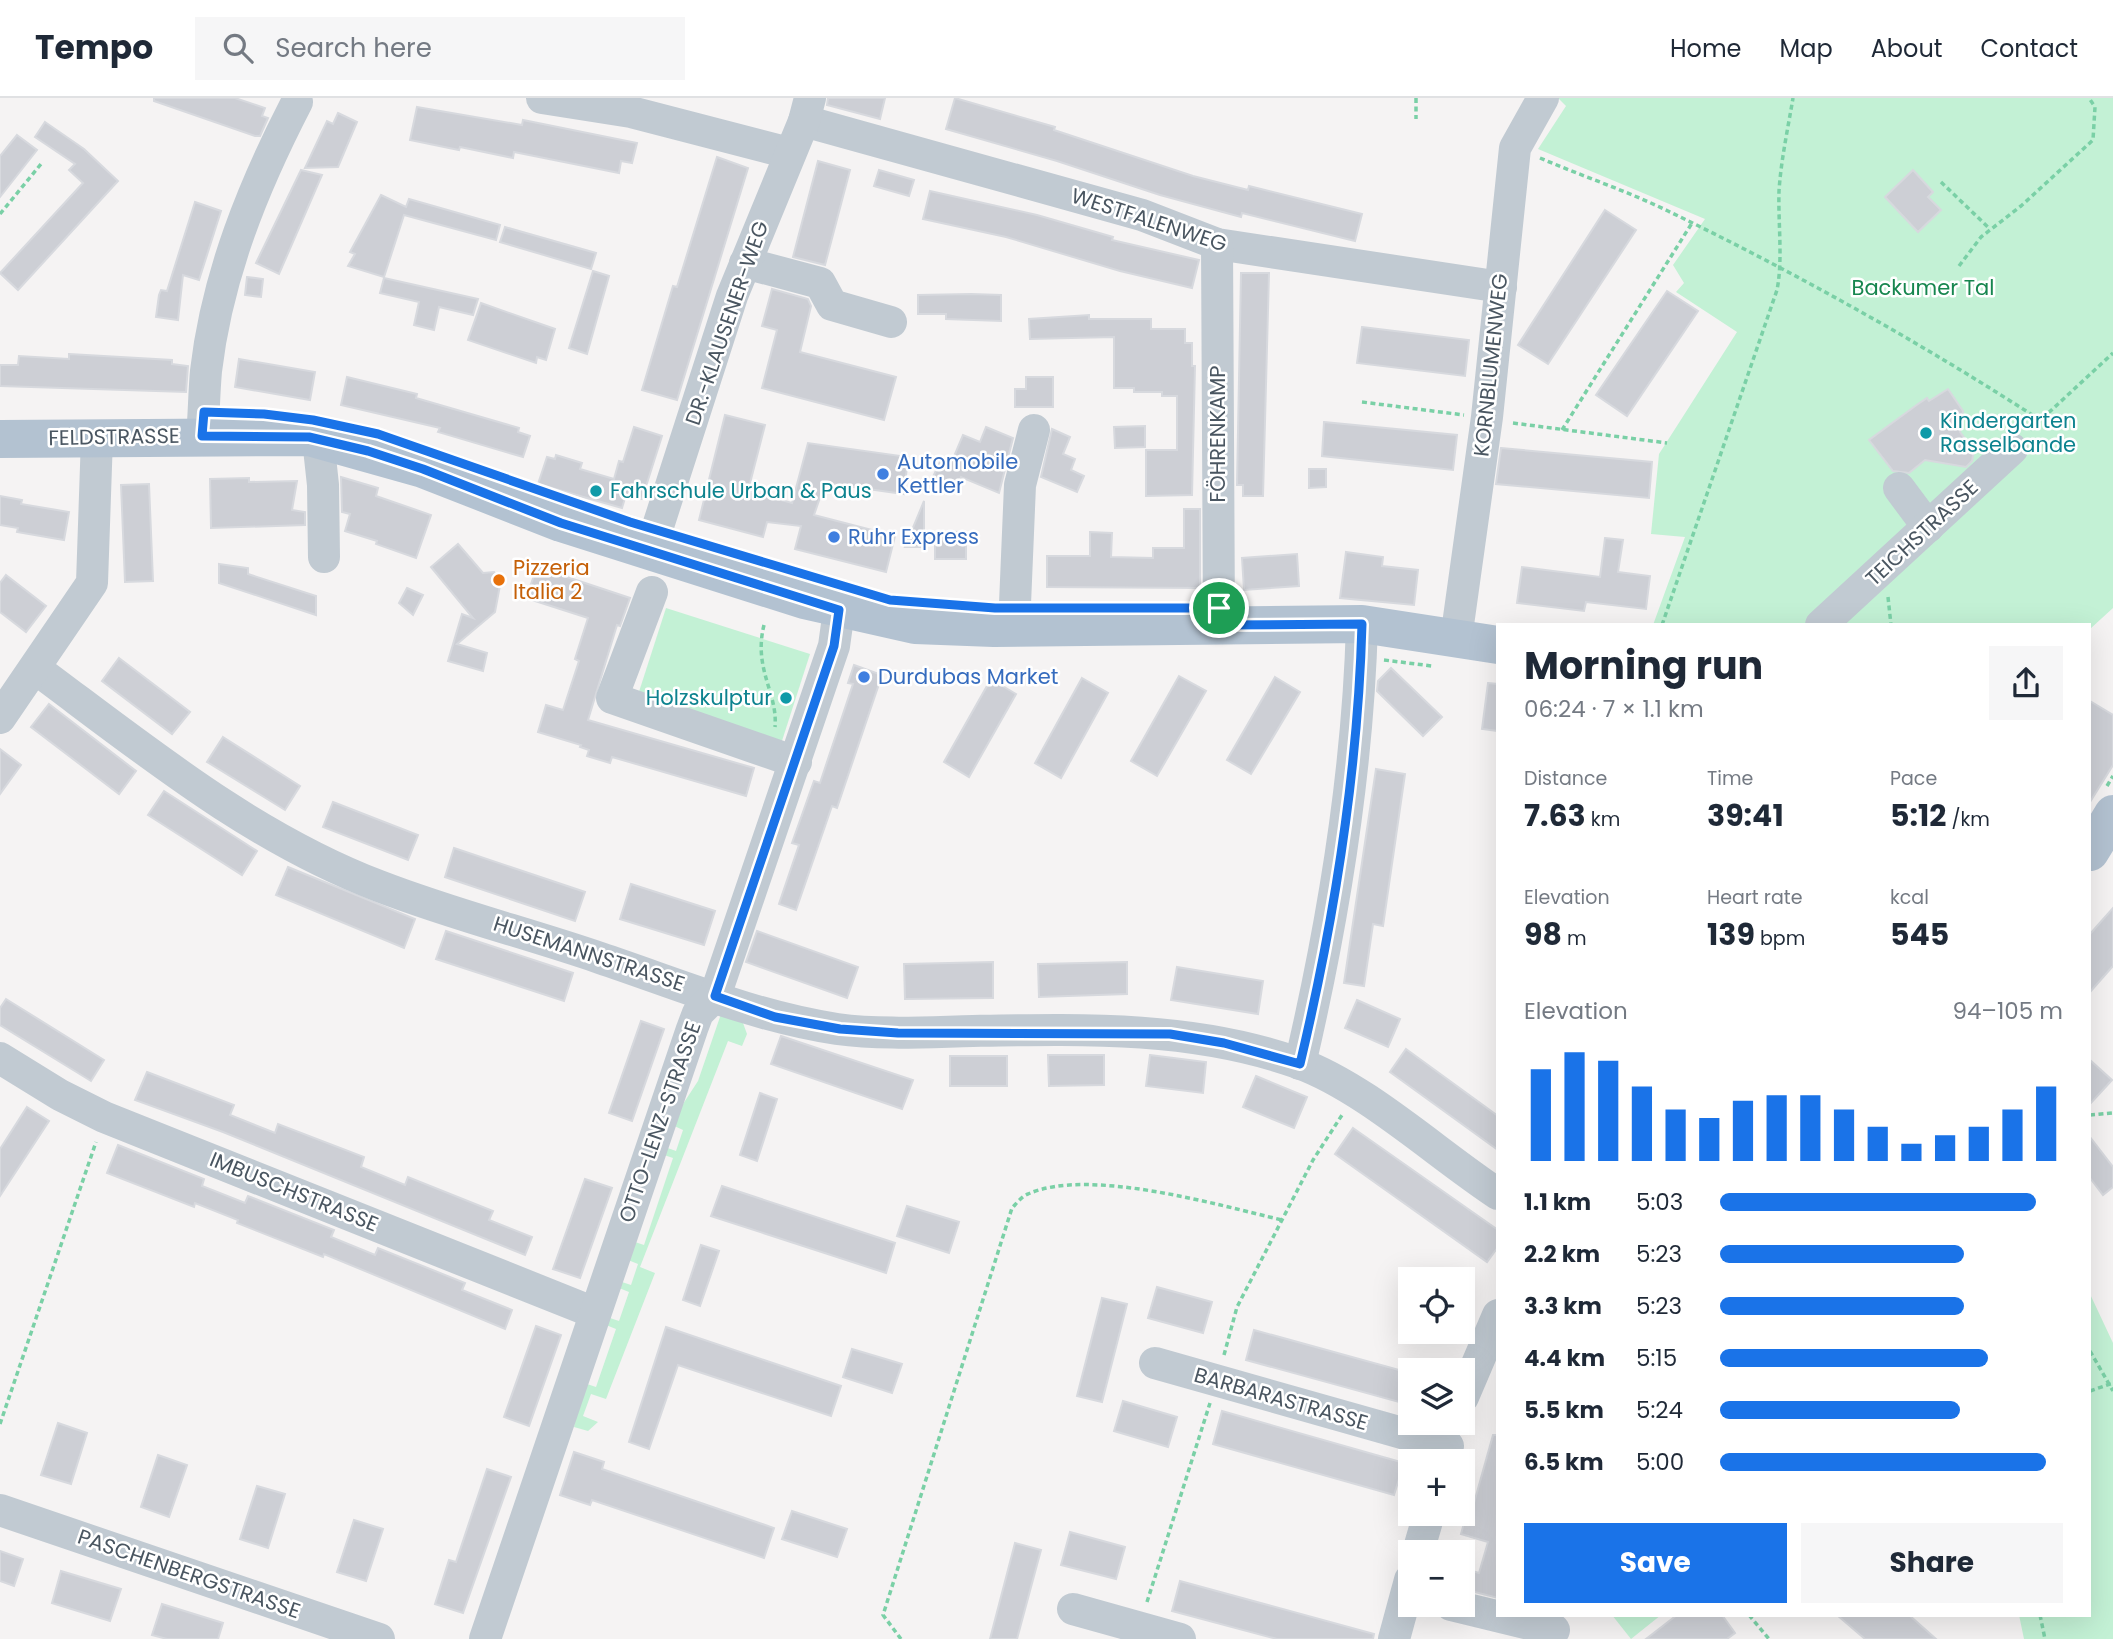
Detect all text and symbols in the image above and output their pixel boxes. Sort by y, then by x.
search box [195,17,685,80]
text: Tempo [35,24,153,71]
icon: search [219,29,257,67]
text: Search here [275,30,432,66]
text: Home [1670,32,1742,65]
text: Map [1780,32,1833,65]
text: About [1871,32,1942,65]
text: Contact [1980,32,2078,65]
street label: WESTFALENWEG [1068,181,1231,258]
street label: DR.-KLAUSENER-WEG [678,217,775,429]
street label: KORNBLUMENWEG [1466,272,1515,458]
park label: Backumer Tal [1852,273,1994,302]
street label: FÖHRENKAMP [1203,366,1232,502]
place label: Kindergarten Rasselbande [1940,406,2077,459]
street label: FELDSTRASSE [48,421,180,452]
marker: Kindergarten Rasselbande [1918,425,1934,441]
place label: Automobile Kettler [897,447,1018,500]
marker: Automobile Kettler [875,466,891,482]
street label: TEICHSTRASSE [1859,473,1984,592]
place label: Fahrschule Urban & Paus [610,476,872,505]
marker: Fahrschule Urban & Paus [588,483,604,499]
place label: Ruhr Express [848,522,979,551]
marker: Ruhr Express [826,529,842,545]
place label: Pizzeria Italia 2 [513,553,590,606]
marker: Pizzeria Italia 2 [491,572,507,588]
pin [1189,578,1249,638]
icon: arrive [1200,589,1238,627]
text: Morning run [1524,639,1763,692]
button: share [1989,646,2063,720]
place label: Durdubas Market [878,662,1058,691]
marker: Durdubas Market [856,669,872,685]
place label: Holzskulptur [646,683,772,712]
marker: Holzskulptur [778,690,794,706]
text: 06:24 · 7 × 1.1 km [1524,693,1704,725]
text: Distance [1524,765,1607,792]
text: Time [1707,765,1753,792]
text: Pace [1890,765,1937,792]
text: 7.63 [1524,794,1586,837]
text: 39:41 [1707,794,1784,837]
text: 5:12 [1890,794,1946,837]
text: km [1586,806,1620,833]
text: /km [1946,806,1990,833]
text: Elevation [1524,884,1610,911]
text: Heart rate [1707,884,1802,911]
text: kcal [1890,884,1929,911]
street label: HUSEMANNSTRASSE [490,909,689,998]
text: 98 [1524,913,1562,956]
text: 139 [1707,913,1755,956]
text: 545 [1890,913,1949,956]
text: m [1562,925,1587,952]
text: bpm [1755,925,1805,952]
text: Elevation [1524,995,1628,1027]
text: 94–105 m [1952,995,2063,1027]
street label: OTTO-LENZ-STRASSE [611,1017,708,1226]
street label: IMBUSCHSTRASSE [206,1144,383,1239]
text: 1.1 km [1524,1186,1591,1218]
text: 5:03 [1636,1186,1683,1218]
text: 2.2 km [1524,1238,1600,1270]
text: 5:23 [1636,1238,1682,1270]
map controls [1398,1267,1475,1617]
button: locate [1398,1267,1475,1344]
text: 3.3 km [1524,1290,1602,1322]
text: 5:23 [1636,1290,1682,1322]
text: 4.4 km [1524,1342,1605,1374]
text: 5:15 [1636,1342,1677,1374]
button: layers [1398,1358,1475,1435]
street label: BARBARASTRASSE [1191,1360,1372,1437]
text: 5.5 km [1524,1394,1604,1426]
text: 5:24 [1636,1394,1683,1426]
text: 6.5 km [1524,1446,1604,1478]
text: 5:00 [1636,1446,1684,1478]
button: + [1398,1449,1475,1526]
street label: PASCHENBERGSTRASSE [74,1522,304,1625]
button: Save [1524,1523,1787,1603]
button: Share [1801,1523,2063,1603]
button: − [1398,1540,1475,1617]

